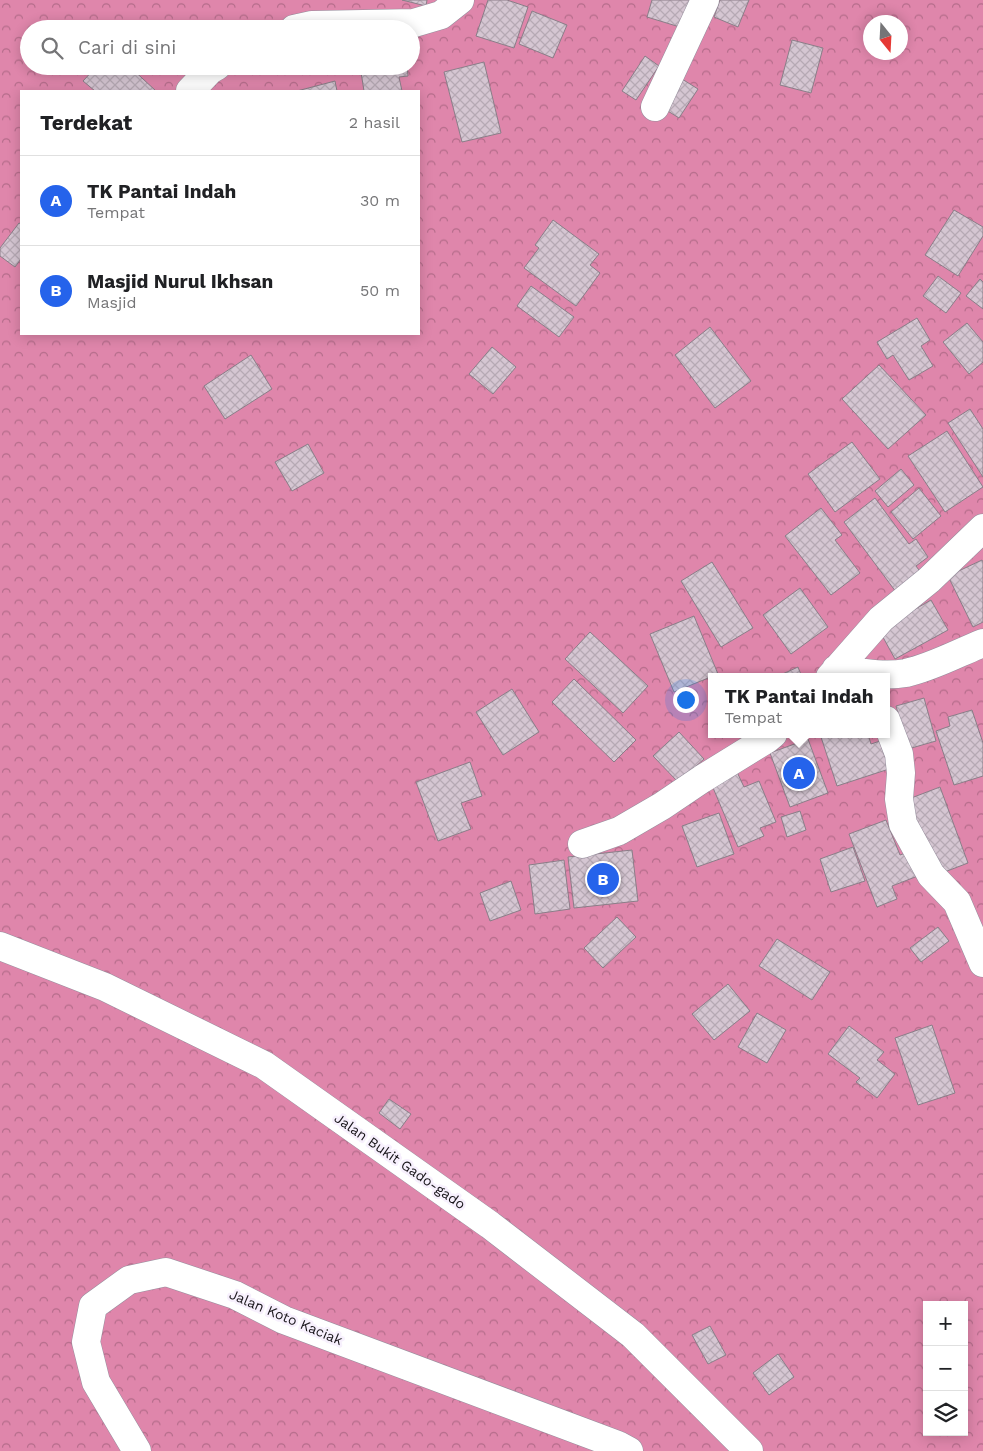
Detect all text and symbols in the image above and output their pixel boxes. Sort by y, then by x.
north arrow [863,15,908,60]
search box [20,20,420,75]
icon: search [38,34,66,62]
text: Cari di sini [78,36,176,59]
text: Terdekat [40,110,132,135]
text: 2 hasil [349,113,400,132]
text: TK Pantai Indah [87,180,236,203]
text: A [51,191,61,210]
text: 30 m [360,191,400,210]
text: Tempat [87,203,145,222]
text: Masjid Nurul Ikhsan [87,270,273,293]
text: B [51,281,61,300]
text: 50 m [360,281,400,300]
text: Masjid [87,293,137,312]
popup [708,673,890,738]
text: TK Pantai Indah [724,685,874,708]
your location [673,687,699,713]
text: Tempat [724,708,782,727]
pin: A [783,754,815,792]
pin: B [587,860,619,898]
street label: Jalan Bukit Gado-gado [331,1110,469,1212]
street label: Jalan Koto Kaciak [227,1286,345,1348]
map controls [923,1301,968,1436]
button: + [923,1301,968,1346]
button: − [923,1346,968,1391]
button: layers [923,1391,968,1436]

